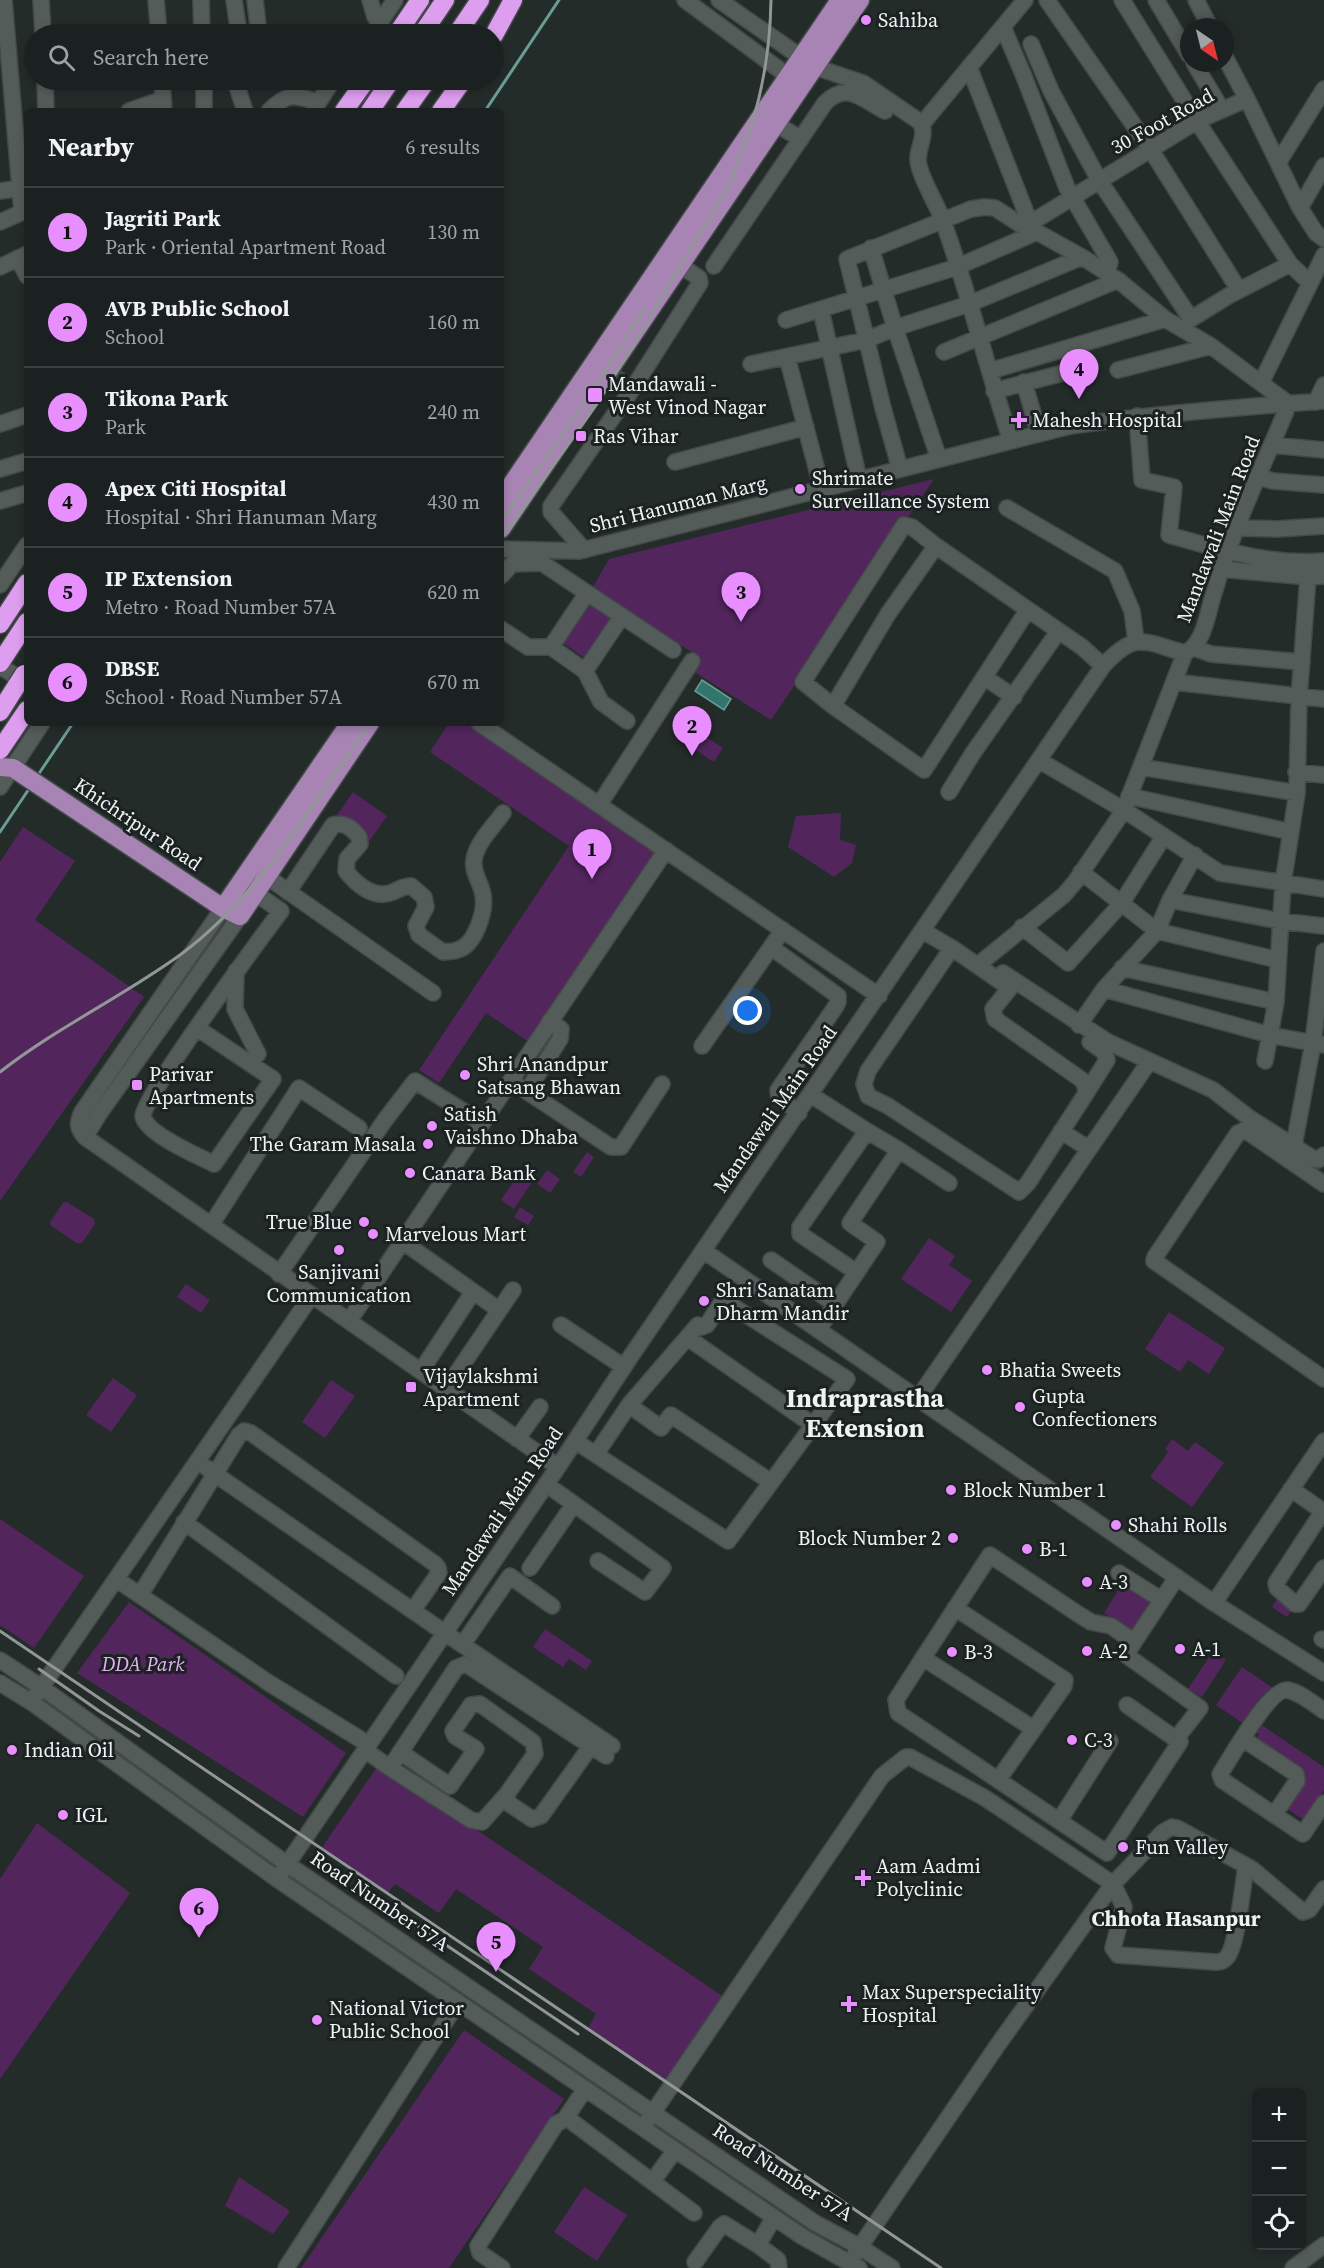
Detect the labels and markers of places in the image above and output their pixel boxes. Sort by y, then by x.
place label: Sahiba [878,6,939,34]
marker: Sahiba [859,13,873,27]
pin: 4 [1060,350,1098,399]
place label: Mandawali - West Vinod Nagar [608,370,767,421]
marker: Mandawali - West Vinod Nagar [586,386,604,404]
place label: Mahesh Hospital [1032,406,1182,434]
marker: Mahesh Hospital [1010,411,1028,429]
place label: Ras Vihar [593,422,679,450]
marker: Ras Vihar [574,429,588,443]
place label: Shrimate Surveillance System [812,464,990,515]
marker: Shrimate Surveillance System [793,482,807,496]
pin: 3 [722,572,760,622]
pin: 2 [672,706,712,756]
pin: 1 [572,830,612,879]
place label: Shri Anandpur Satsang Bhawan [477,1050,621,1101]
place label: Parivar Apartments [149,1060,254,1111]
marker: Shri Anandpur Satsang Bhawan [458,1068,472,1082]
marker: Parivar Apartments [130,1078,144,1092]
place label: Satish Vaishno Dhaba [444,1100,579,1151]
marker: Satish Vaishno Dhaba [425,1119,439,1133]
place label: The Garam Masala [250,1130,417,1158]
marker: The Garam Masala [421,1137,435,1151]
place label: Canara Bank [422,1159,536,1187]
marker: Canara Bank [403,1166,417,1180]
place label: True Blue [266,1208,352,1236]
marker: True Blue [357,1215,371,1229]
place label: Marvelous Mart [385,1220,526,1248]
marker: Marvelous Mart [366,1227,380,1241]
marker: Sanjivani Communication [332,1243,346,1257]
place label: Sanjivani Communication [267,1258,411,1309]
place label: Shri Sanatam Dharm Mandir [716,1276,849,1327]
marker: Shri Sanatam Dharm Mandir [697,1294,711,1308]
place label: Bhatia Sweets [999,1356,1121,1384]
place label: Vijaylakshmi Apartment [423,1362,538,1413]
marker: Bhatia Sweets [980,1363,994,1377]
marker: Vijaylakshmi Apartment [404,1380,418,1394]
place label: Gupta Confectioners [1032,1382,1157,1433]
marker: Gupta Confectioners [1013,1400,1027,1414]
place label: Block Number 1 [963,1476,1106,1504]
marker: Block Number 1 [944,1483,958,1497]
place label: Shahi Rolls [1128,1511,1227,1539]
marker: Shahi Rolls [1109,1518,1123,1532]
place label: Block Number 2 [798,1524,941,1552]
marker: Block Number 2 [946,1531,960,1545]
place label: B-1 [1039,1535,1068,1563]
marker: B-1 [1020,1542,1034,1556]
place label: A-3 [1099,1568,1128,1596]
marker: A-3 [1080,1575,1094,1589]
place label: A-1 [1192,1635,1221,1663]
place label: A-2 [1099,1637,1128,1665]
place label: B-3 [964,1638,993,1666]
marker: A-1 [1173,1642,1187,1656]
marker: A-2 [1080,1644,1094,1658]
marker: B-3 [945,1645,959,1659]
place label: C-3 [1084,1726,1113,1754]
marker: C-3 [1065,1733,1079,1747]
place label: Indian Oil [24,1736,114,1764]
marker: Indian Oil [5,1743,19,1757]
place label: IGL [75,1801,107,1829]
marker: IGL [56,1808,70,1822]
place label: Fun Valley [1135,1833,1229,1861]
marker: Fun Valley [1116,1840,1130,1854]
place label: Aam Aadmi Polyclinic [876,1852,981,1903]
marker: Aam Aadmi Polyclinic [854,1869,872,1887]
pin: 6 [180,1888,218,1938]
pin: 5 [476,1922,516,1972]
place label: Max Superspeciality Hospital [862,1978,1042,2029]
place label: National Victor Public School [329,1994,464,2045]
marker: Max Superspeciality Hospital [840,1995,858,2013]
marker: National Victor Public School [310,2013,324,2027]

